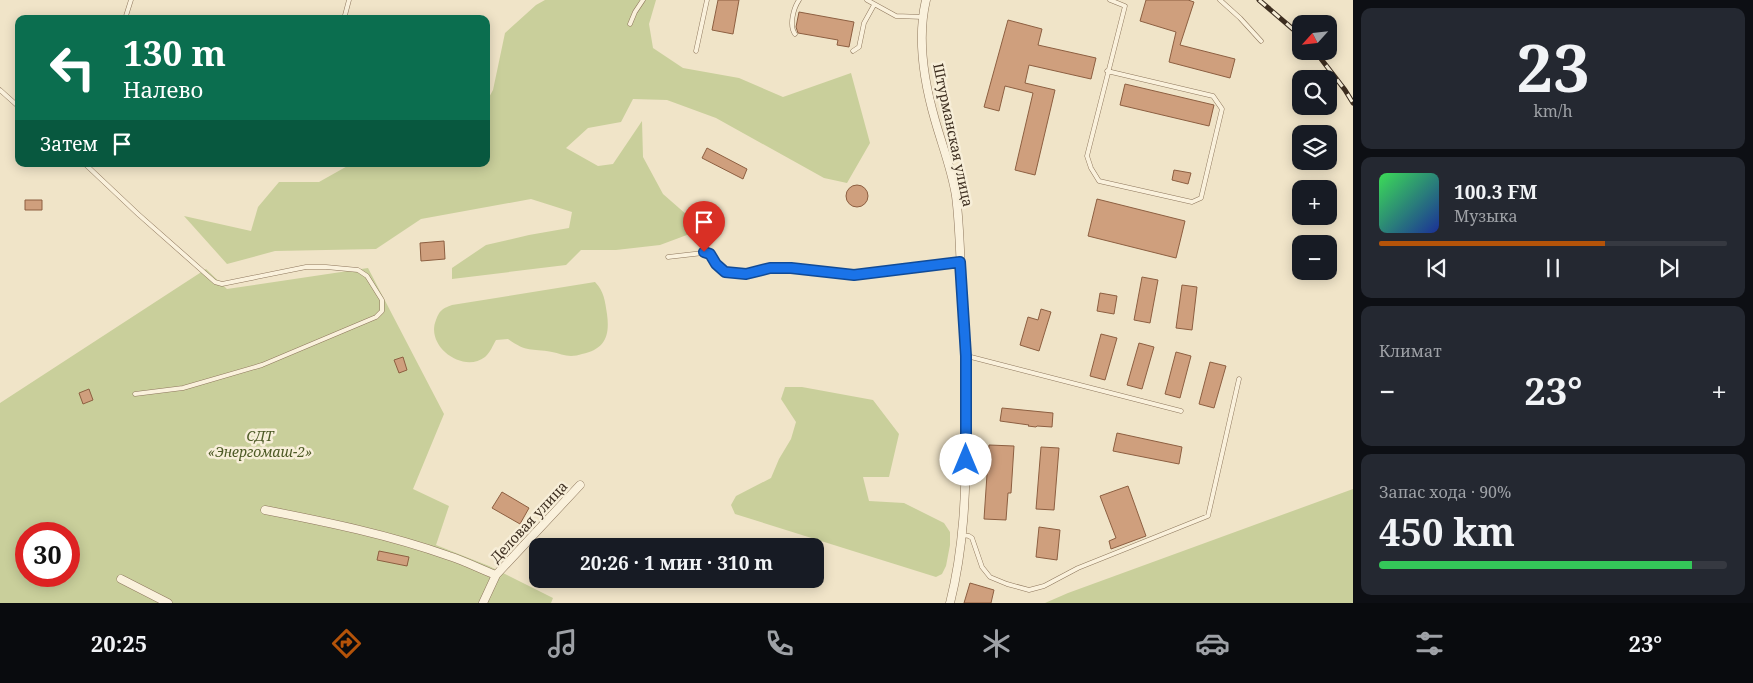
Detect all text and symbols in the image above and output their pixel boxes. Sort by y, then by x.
north arrow [1292,15,1338,60]
map controls [1292,15,1337,280]
text: 23 [1516,23,1590,111]
text: 130 m [123,29,226,76]
icon: left [40,35,105,100]
street label: Штурманская улица [929,61,978,208]
button: search [1292,70,1337,115]
text: Налево [123,74,203,104]
text: km/h [1533,100,1573,122]
button: layers [1292,125,1337,170]
icon: arrive [108,130,136,158]
text: Затем [40,131,98,157]
text: 100.3 FM [1454,179,1537,205]
button: + [1292,180,1337,225]
pin [683,201,725,252]
text: Музыка [1454,205,1518,227]
icon: arrive [690,208,718,236]
button: − [1292,235,1337,280]
icon: previous [1423,254,1451,282]
icon: pause [1539,254,1567,282]
icon: next [1655,254,1683,282]
text: Климат [1379,340,1442,362]
text: 23° [1524,364,1582,416]
text: − [1379,372,1395,410]
text: + [1711,372,1727,410]
park label: СДТ «Энергомаш-2» [208,426,312,461]
position arrow [939,433,991,485]
street label: Деловая улица [486,477,571,567]
text: Запас хода · 90% [1379,481,1511,503]
text: 450 km [1379,505,1515,557]
speed limit sign: 30 [15,522,80,587]
text: 20:26 · 1 мин · 310 m [580,550,773,576]
icon: directions [329,626,364,661]
icon: music [545,626,580,661]
icon: phone [762,626,797,661]
icon: climate [979,626,1014,661]
icon: car [1195,626,1230,661]
icon: filters [1412,626,1447,661]
text: 20:25 [91,628,147,658]
text: 23° [1628,628,1662,658]

